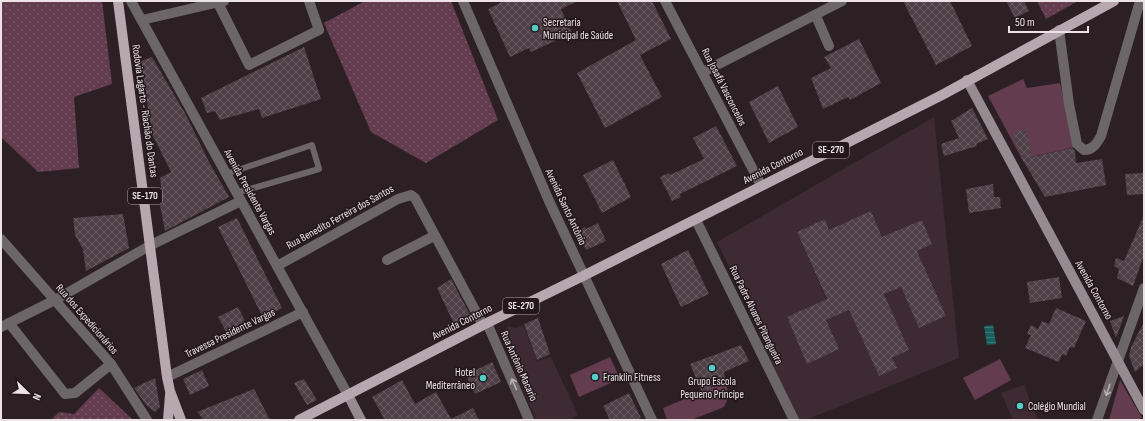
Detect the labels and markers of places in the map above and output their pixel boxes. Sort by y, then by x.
place label: Secretaria Municipal de Saúde [543,16,613,42]
marker: Secretaria Municipal de Saúde [530,23,540,33]
marker: Grupo Escola Pequeno Príncipe [707,363,717,373]
place label: Hotel Mediterrâneo [426,366,475,392]
place label: Franklin Fitness [603,371,661,384]
marker: Franklin Fitness [590,372,600,382]
marker: Hotel Mediterrâneo [478,373,488,383]
place label: Grupo Escola Pequeno Príncipe [680,375,744,401]
place label: Colégio Mundial [1028,400,1086,413]
marker: Colégio Mundial [1015,401,1025,411]

